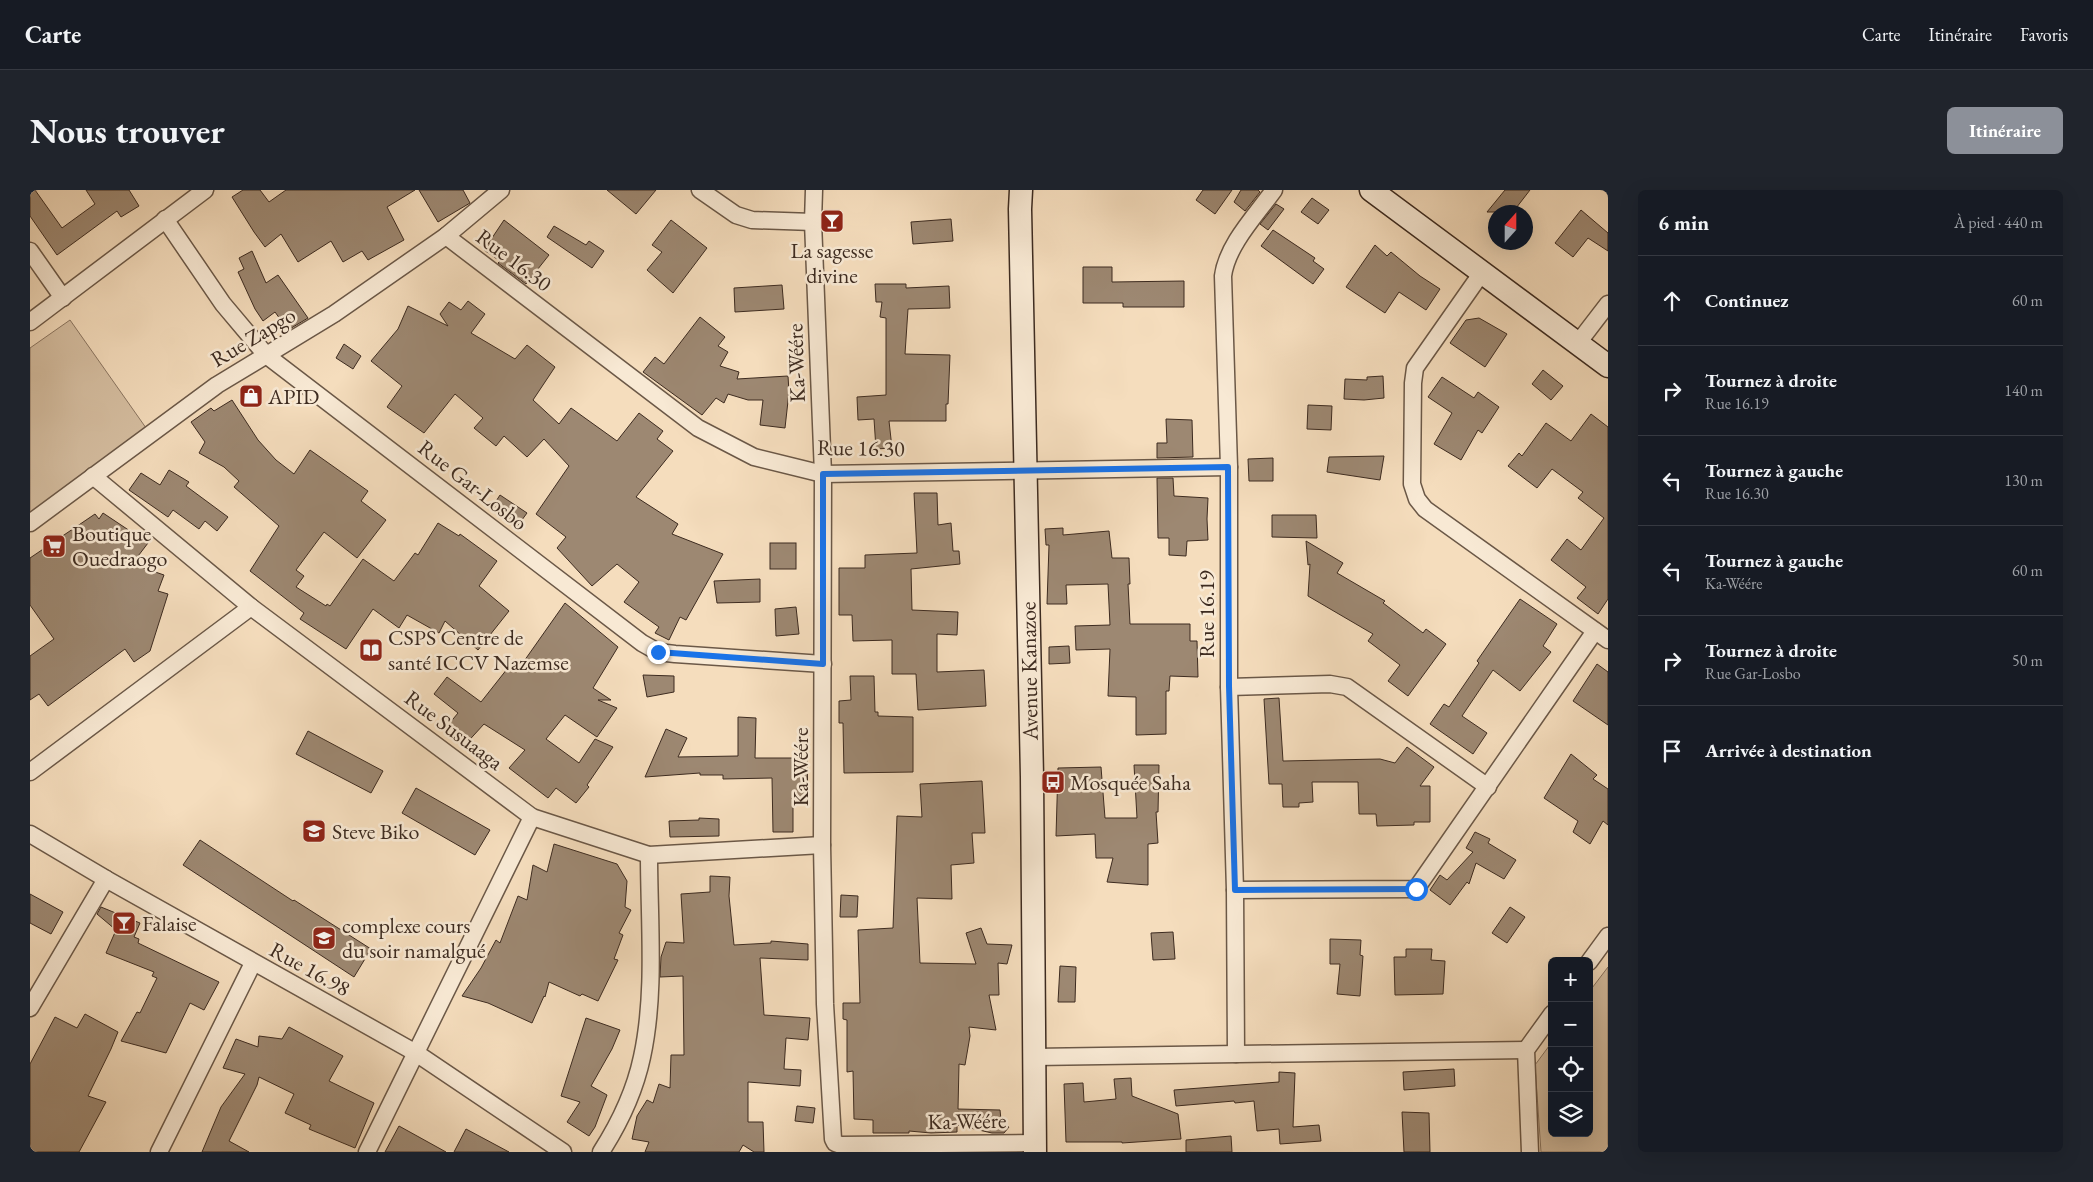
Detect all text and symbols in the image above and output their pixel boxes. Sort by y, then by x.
text: Carte [25,19,81,50]
text: Carte [1862,23,1901,46]
text: Itinéraire [1929,23,1992,46]
text: Favoris [2020,23,2068,46]
button: Itinéraire [1947,107,2063,154]
text: Nous trouver [30,108,225,153]
north arrow [1488,205,1533,250]
bar icon: La sagesse divine [819,208,845,234]
text: 6 min [1658,209,1709,236]
text: À pied · 440 m [1954,212,2043,233]
street label: Rue 16.30 [470,222,558,298]
place label: La sagesse divine [791,236,874,290]
icon: ahead [1658,287,1686,315]
text: Continuez [1705,288,1789,313]
text: 60 m [2012,290,2043,311]
street label: Rue Zapgo [205,300,301,374]
street label: Ka-Wéére [780,323,812,403]
text: Tournez à droite [1705,368,1837,393]
icon: right [1658,377,1686,405]
text: 140 m [2004,380,2043,401]
place label: APID [267,382,319,411]
shop icon: APID [238,383,264,409]
text: Rue 16.19 [1705,393,1769,414]
street label: Rue Gar-Losbo [412,433,534,537]
street label: Rue 16.30 [817,433,905,463]
text: Tournez à gauche [1705,458,1843,483]
icon: left [1658,467,1686,495]
text: 130 m [2004,470,2043,491]
text: Rue 16.30 [1705,483,1769,504]
place label: Boutique Ouedraogo [72,519,167,573]
supermarket icon: Boutique Ouedraogo [41,533,67,559]
text: Tournez à gauche [1705,548,1843,573]
icon: left [1658,557,1686,585]
text: 60 m [2012,560,2043,581]
street label: Rue 16.19 [1192,570,1221,658]
text: Ka-Wéére [1705,573,1763,594]
street label: Avenue Kanazoe [1013,601,1045,742]
place label: CSPS Centre de santé ICCV Nazemse [388,623,569,677]
library icon: CSPS Centre de santé ICCV Nazemse [358,637,384,663]
text: Tournez à droite [1705,638,1837,663]
route end [647,641,670,664]
icon: right [1658,647,1686,675]
text: 50 m [2012,650,2043,671]
text: Rue Gar-Losbo [1705,663,1801,684]
street label: Rue Susuaaga [399,683,509,777]
street label: Ka-Wéére [786,727,815,807]
icon: arrive [1658,737,1686,765]
text: Arrivée à destination [1705,738,1872,763]
place label: Mosquée Saha [1070,768,1191,797]
bus stop icon: Mosquée Saha [1040,769,1066,795]
place label: Steve Biko [332,817,419,846]
school or university icon: Steve Biko [301,818,327,844]
route start [1405,878,1428,901]
place label: Falaise [142,909,197,938]
bar icon: Falaise [111,910,137,936]
place label: complexe cours du soir namalgué [342,911,486,965]
school or university icon: complexe cours du soir namalgué [311,925,337,951]
street label: Rue 16.98 [265,935,355,1003]
map controls [1548,957,1593,1137]
button: + [1548,957,1593,1002]
button: − [1548,1002,1593,1047]
button: locate [1548,1047,1593,1092]
button: layers [1548,1092,1593,1137]
street label: Ka-Wéére [927,1106,1007,1136]

